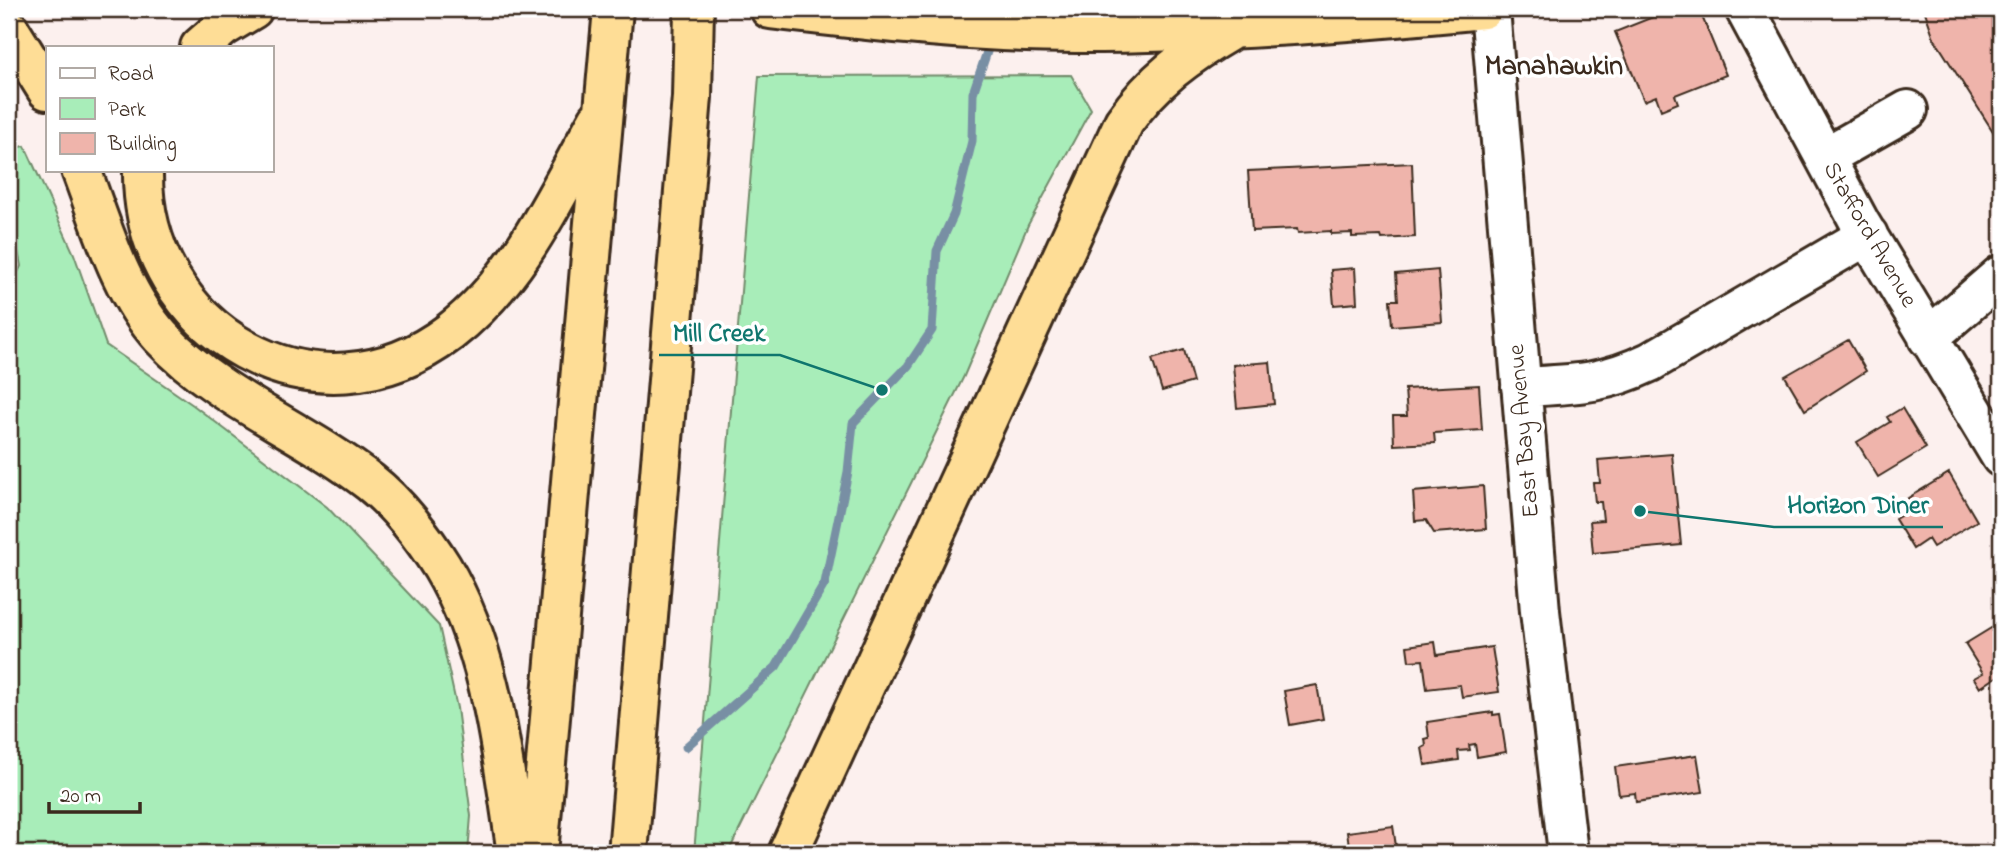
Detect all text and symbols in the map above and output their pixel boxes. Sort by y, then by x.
legend [46,46,273,172]
district label: Manahawkin [1485,47,1623,88]
text: Road [108,60,154,90]
text: Park [108,96,147,126]
text: Building [107,130,177,162]
street label: Stafford Avenue [1813,155,1925,315]
callout: Mill Creek [659,308,780,355]
text: Mill Creek [673,316,766,354]
street label: East Bay Avenue [1500,342,1551,519]
callout: Horizon Diner [1774,480,1943,527]
text: Horizon Diner [1787,488,1930,526]
scale bar [49,771,140,815]
text: 20 m [60,782,101,812]

